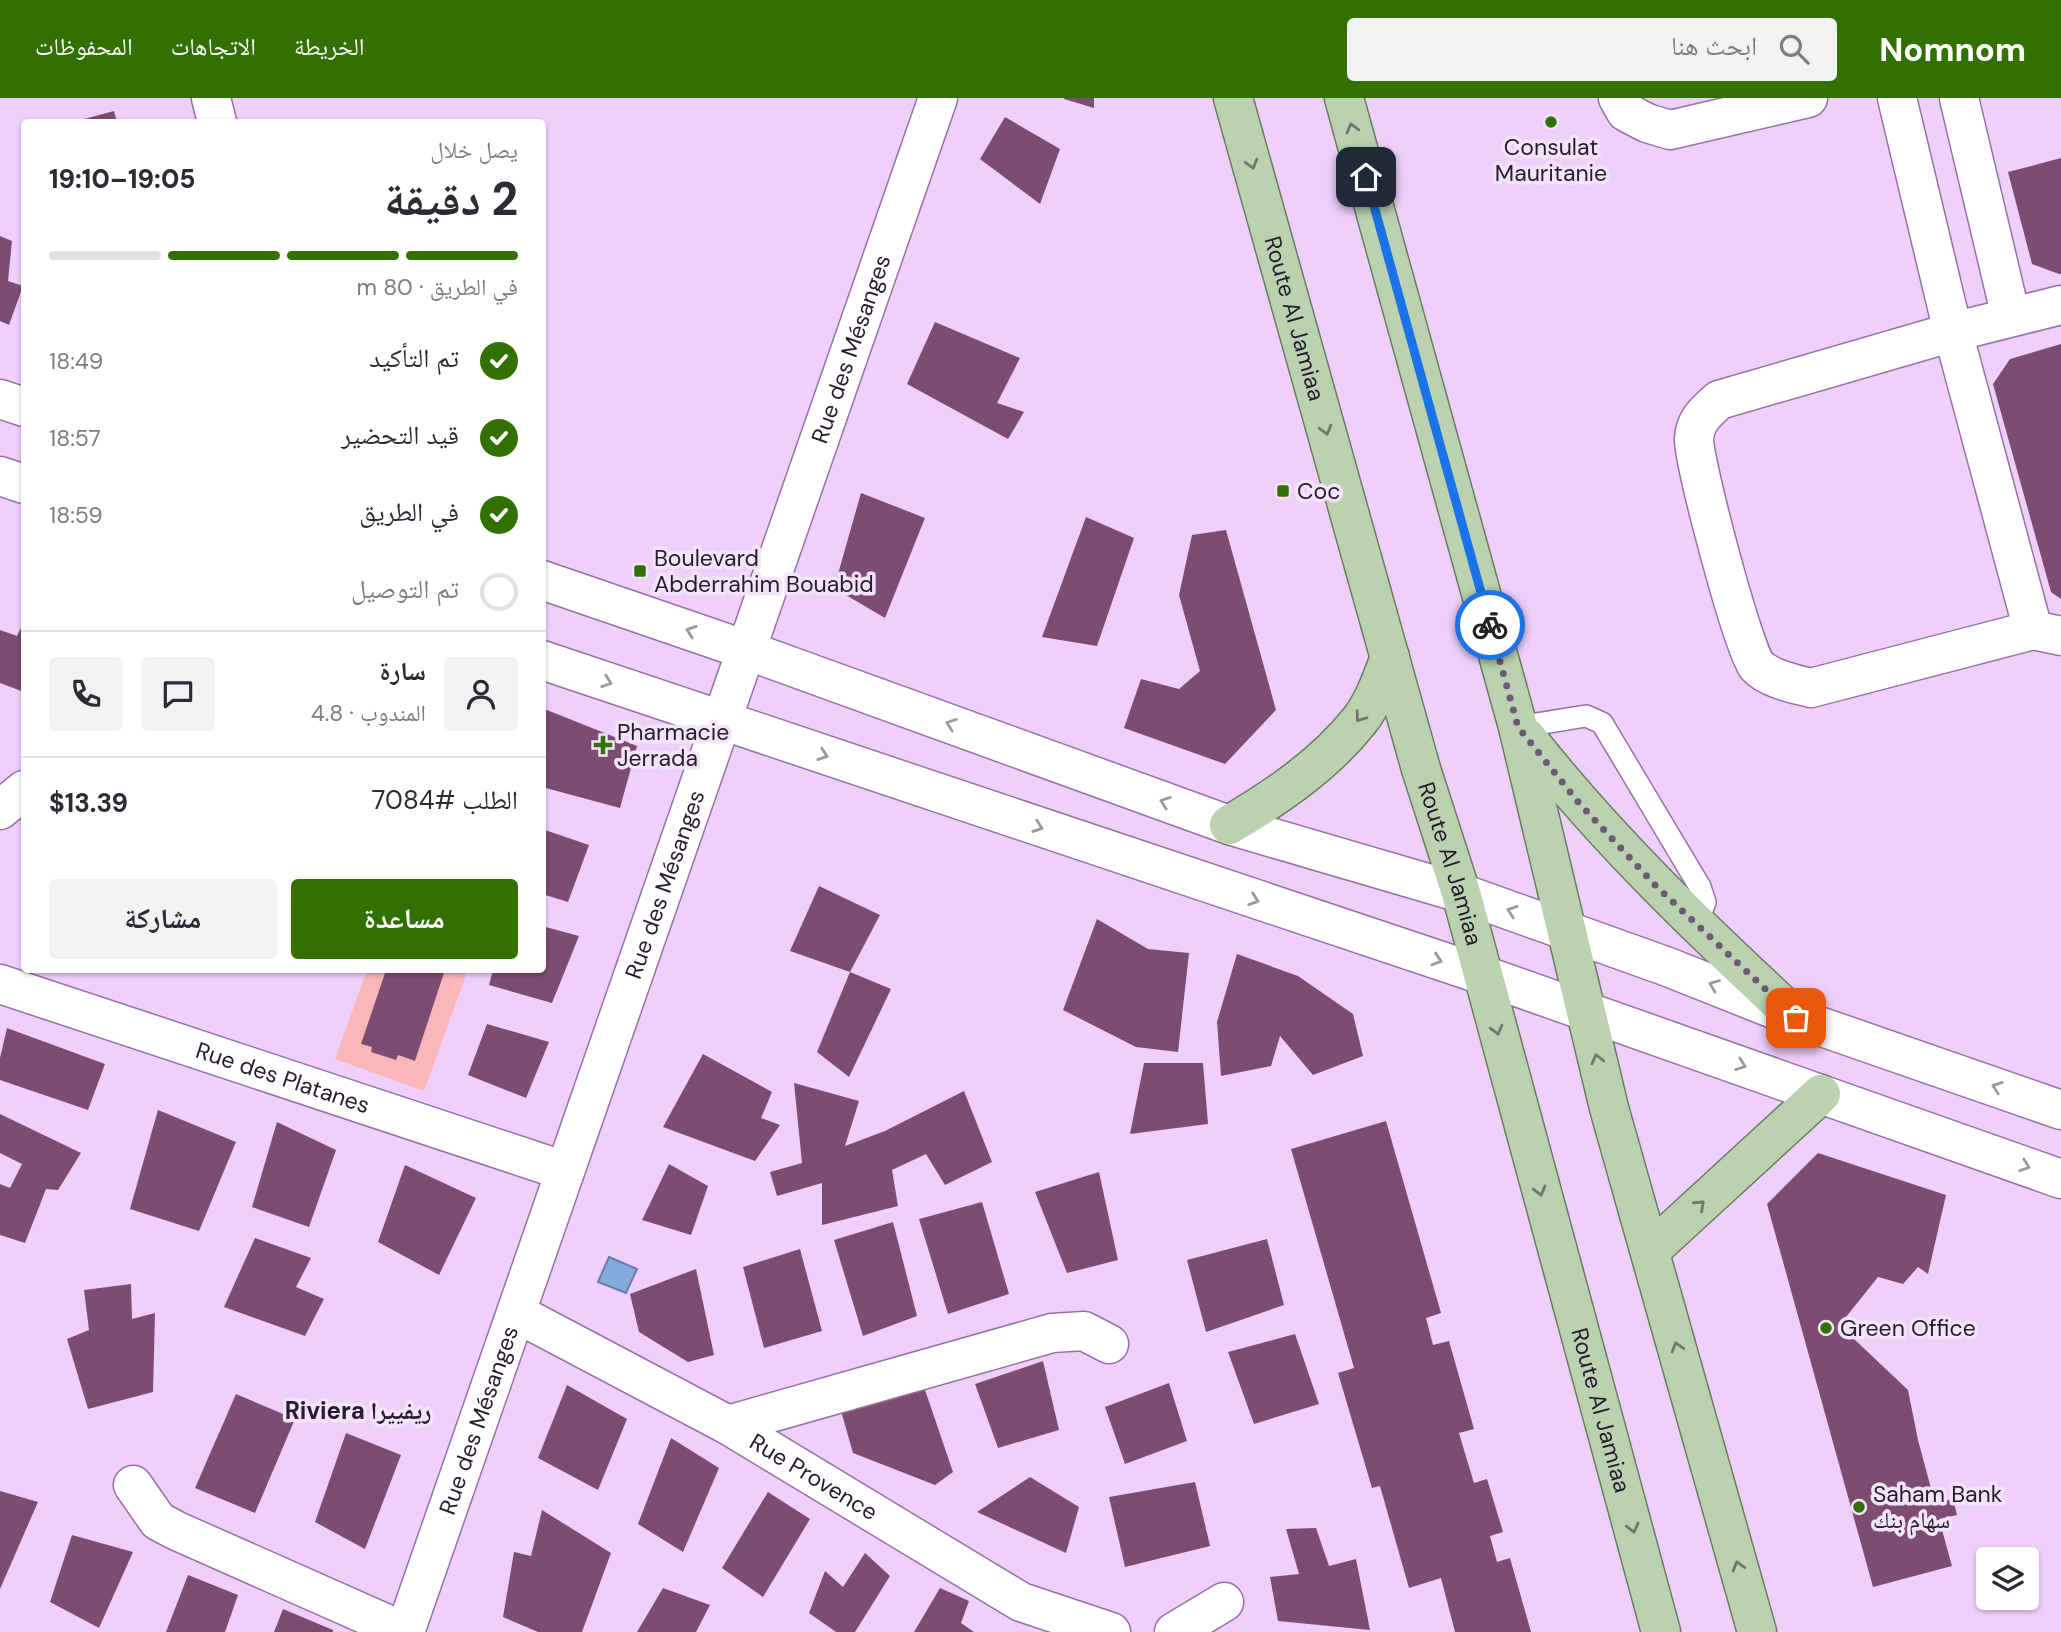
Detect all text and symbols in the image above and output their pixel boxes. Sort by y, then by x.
search box [1347,18,1837,81]
text: Nomnom [1879,28,2026,71]
text: ابحث هنا [1671,29,1757,63]
icon: search [1775,30,1813,68]
text: المحفوظات [35,31,133,62]
text: الاتجاهات [171,31,256,62]
text: الخريطة [294,31,365,62]
marker: Consulat Mauritanie [1543,114,1559,130]
one-way arrow [1346,122,1361,134]
place label: Consulat Mauritanie [1495,132,1607,188]
text: يصل خلال [430,135,518,165]
pin [1336,147,1396,207]
one-way arrow [1243,157,1258,169]
icon: home [1347,158,1385,196]
text: 19:05–19:10 [49,162,195,196]
text: 2 دقيقة [384,169,518,229]
street label: Route Al Jamiaa [1257,233,1332,404]
street label: Rue des Mésanges [804,251,897,447]
text: في الطريق · 80 m [357,272,518,302]
text: تم التأكيد [369,341,459,375]
icon: check [480,342,518,380]
text: 18:49 [49,346,103,376]
text: قيد التحضير [341,418,459,452]
icon: check [480,419,518,457]
text: 18:57 [49,423,101,453]
one-way arrow [1318,424,1333,436]
place label: Coc [1297,476,1340,506]
marker: Coc [1275,483,1291,499]
text: في الطريق [359,495,459,529]
icon: check [480,496,518,534]
text: 18:59 [49,500,103,530]
place label: Boulevard Abderrahim Bouabid [654,543,874,599]
marker: Boulevard Abderrahim Bouabid [632,563,648,579]
text: تم التوصيل [351,572,459,606]
courier [1455,590,1525,660]
icon: bike [1471,606,1509,644]
one-way arrow [685,625,698,639]
text: سارة [379,654,426,688]
button: phone [49,657,123,731]
button: chat [141,657,215,731]
button: person [444,657,518,731]
one-way arrow [601,674,613,688]
text: المندوب · 4.8 [311,698,426,728]
one-way arrow [1356,710,1368,722]
place label: Pharmacie Jerrada [617,717,729,773]
one-way arrow [946,719,958,733]
marker: Pharmacie Jerrada [595,737,611,753]
one-way arrow [816,747,828,761]
street label: Route Al Jamiaa [1411,778,1489,949]
text: الطلب #7084 [372,783,518,817]
text: $13.39 [49,786,128,820]
street label: Rue des Mésanges [618,786,711,983]
one-way arrow [1160,796,1172,810]
one-way arrow [1032,819,1044,833]
button: مشاركة [49,879,277,959]
button: مساعدة [291,879,518,959]
one-way arrow [1248,891,1260,906]
one-way arrow [1506,905,1518,919]
one-way arrow [1430,952,1442,966]
one-way arrow [1708,979,1720,993]
pin [1766,988,1826,1048]
icon: bag [1777,999,1815,1037]
one-way arrow [1489,1024,1503,1036]
street label: Rue des Platanes [192,1035,374,1120]
one-way arrow [1591,1053,1605,1065]
one-way arrow [1734,1057,1746,1071]
one-way arrow [1991,1081,2003,1095]
one-way arrow [2018,1158,2030,1172]
one-way arrow [1532,1185,1546,1197]
one-way arrow [1692,1200,1705,1213]
place label: Green Office [1840,1313,1976,1343]
marker: Green Office [1818,1320,1834,1336]
street label: Rue des Mésanges [432,1322,525,1518]
street label: Route Al Jamiaa [1564,1325,1638,1496]
one-way arrow [1671,1341,1685,1353]
district label: Riviera ريفييرا [285,1395,431,1426]
street label: Rue Provence [744,1427,883,1527]
place label: Saham Bank سهام بنك [1873,1479,2003,1536]
marker: Saham Bank سهام بنك [1851,1499,1867,1515]
one-way arrow [1625,1522,1639,1534]
map controls [1976,1547,2039,1610]
button: layers [1976,1547,2039,1610]
one-way arrow [1732,1560,1747,1572]

